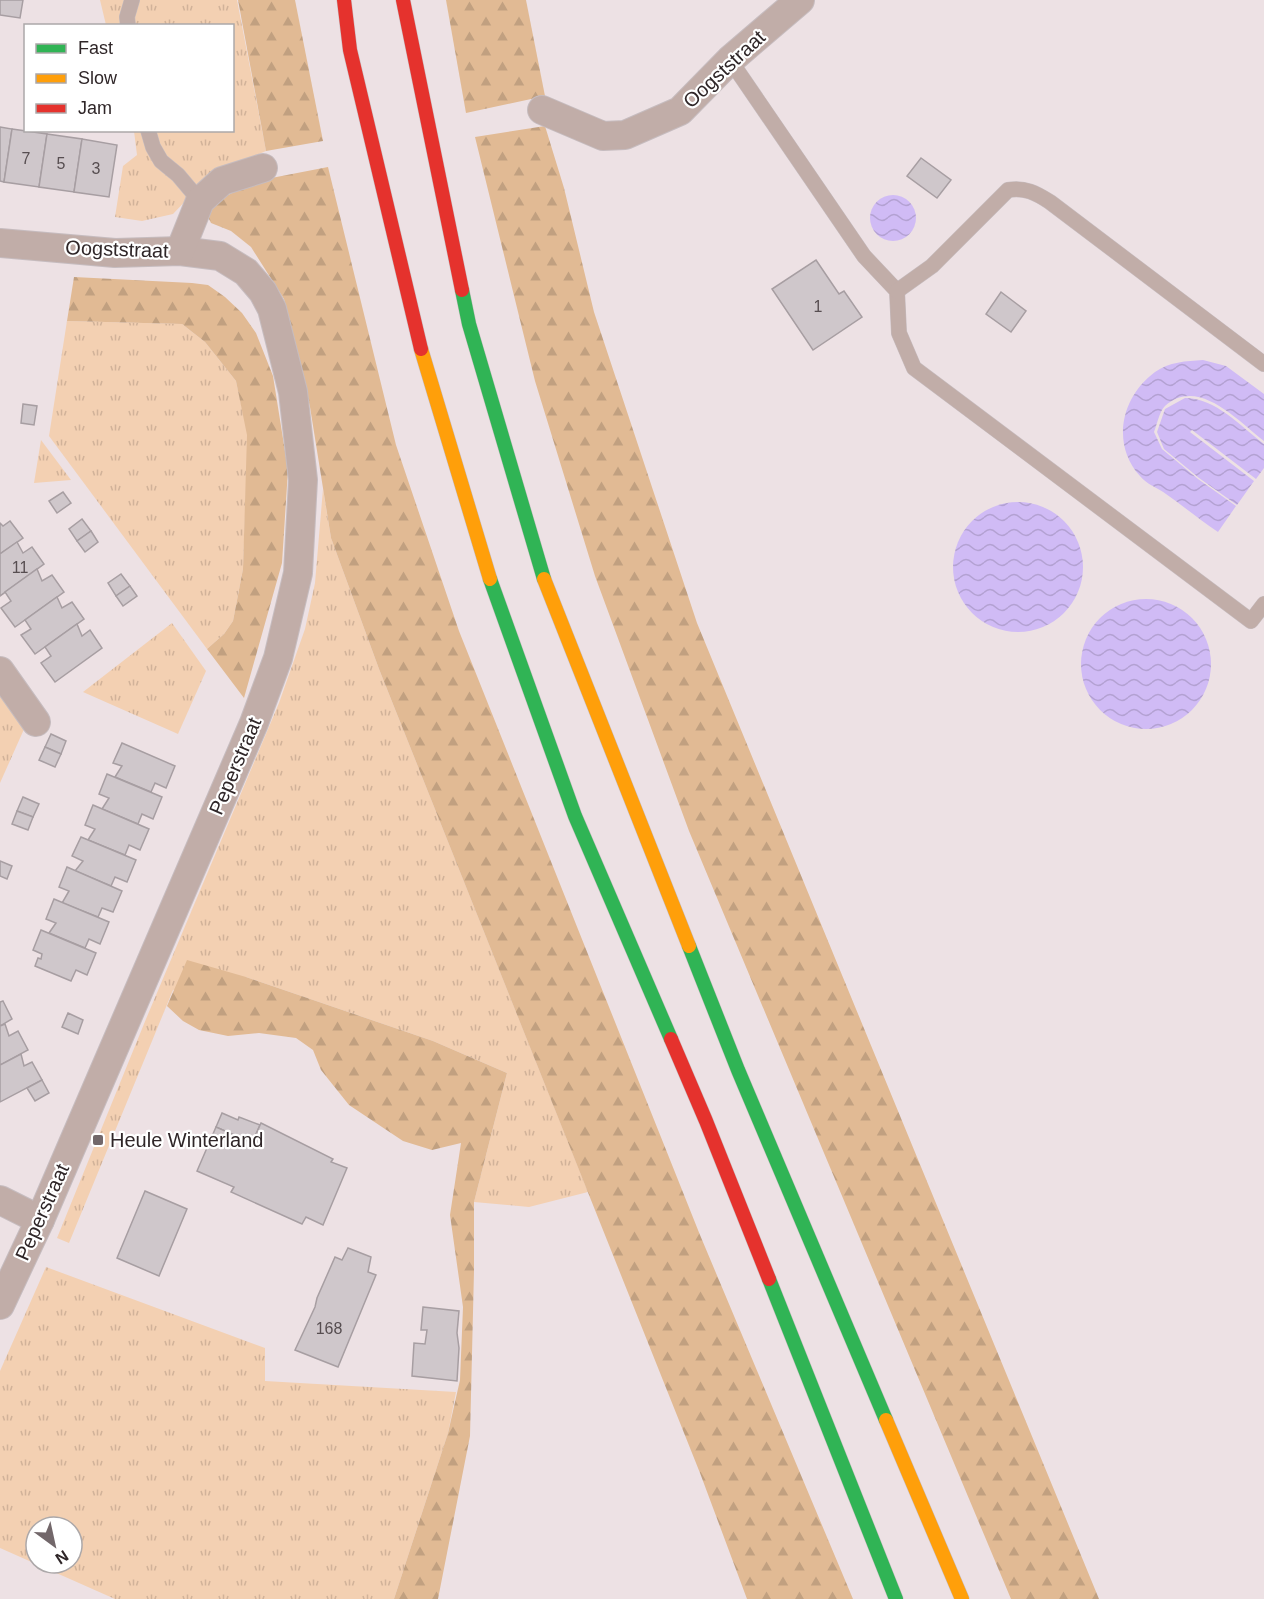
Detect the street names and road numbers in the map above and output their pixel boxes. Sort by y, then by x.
street label: Oogststraat [679,25,770,112]
street label: Oogststraat [65,236,169,262]
street label: Peperstraat [205,714,265,818]
street label: Peperstraat [11,1160,73,1264]

